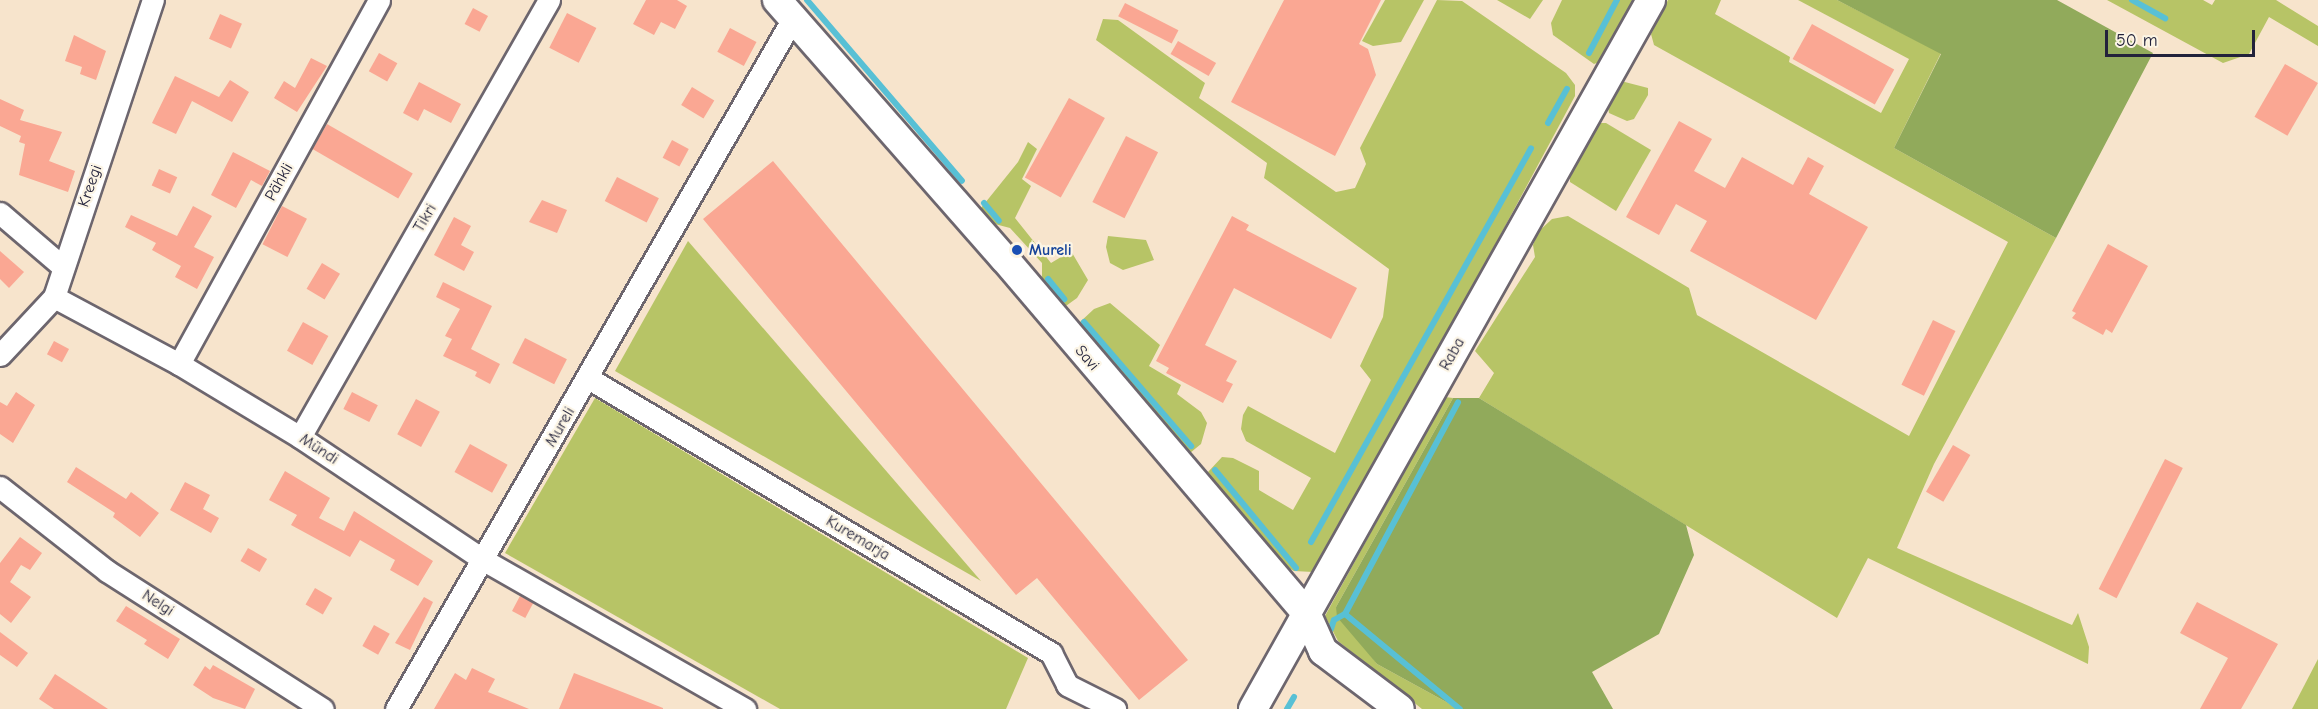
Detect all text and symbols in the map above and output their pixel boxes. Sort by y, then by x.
scale bar [2108,18,2258,56]
text: 50 m [2116,30,2158,51]
street label: Pähkli [261,160,297,204]
street label: Kreegi [74,162,106,210]
street label: Tikri [409,200,441,236]
place label: Mureli [1029,240,1072,260]
marker: Mureli [1010,243,1024,257]
street label: Raba [1435,334,1469,374]
street label: Savi [1071,341,1103,375]
street label: Mureli [541,404,579,450]
street label: Mündi [296,429,342,469]
street label: Kuremarja [823,511,893,565]
street label: Nelgi [138,586,178,620]

